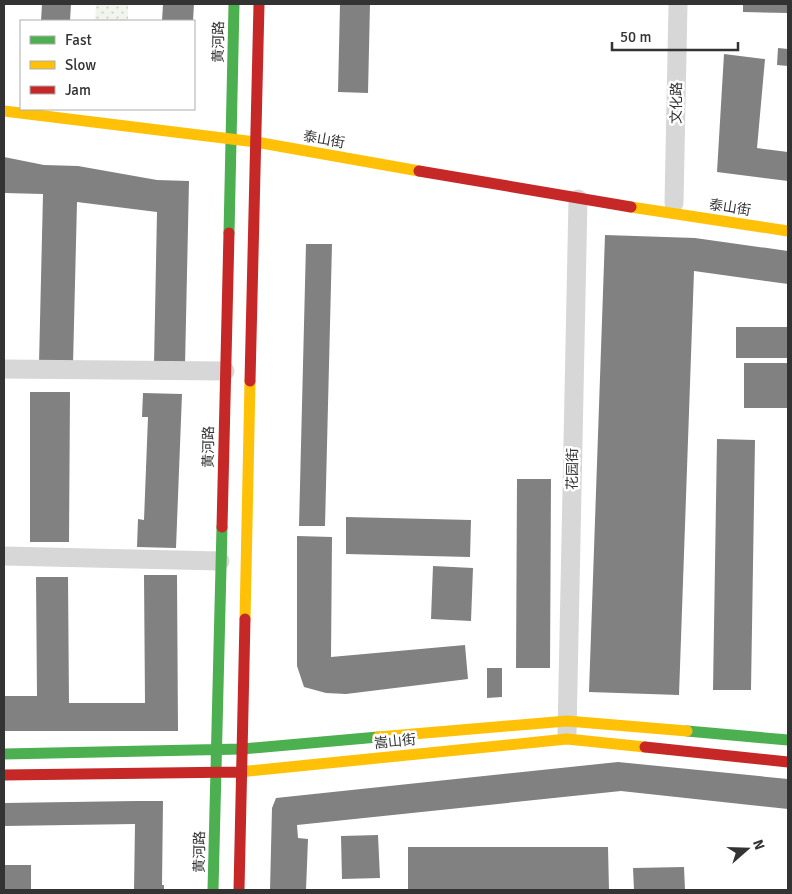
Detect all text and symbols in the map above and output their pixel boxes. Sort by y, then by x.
legend [20,20,195,110]
scale bar [612,20,738,52]
street label: 黄河路 [210,21,227,63]
text: 50 m [620,28,651,46]
text: Fast [65,31,92,49]
text: Slow [65,56,96,74]
text: Jam [65,81,91,99]
street label: 文化路 [668,82,685,124]
street label: 泰山街 [302,127,346,152]
street label: 泰山街 [708,196,752,219]
street label: 黄河路 [200,426,217,468]
street label: 花园街 [564,448,581,490]
street label: 嵩山街 [373,731,417,752]
north arrow [722,824,772,874]
street label: 黄河路 [191,831,208,873]
text: N [749,837,768,852]

